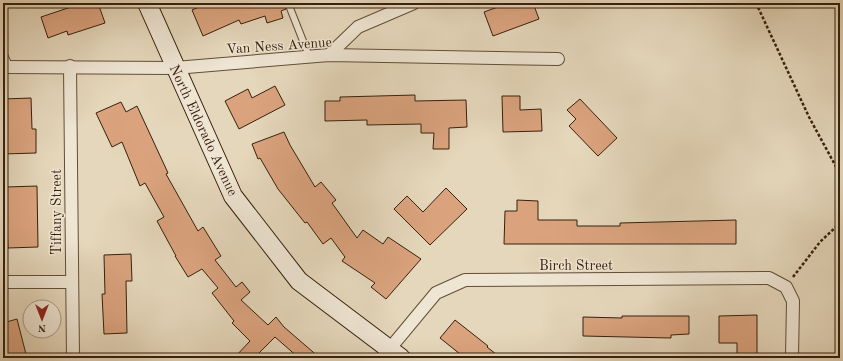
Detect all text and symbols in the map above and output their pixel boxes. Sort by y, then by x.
street label: Van Ness Avenue [226,35,332,57]
street label: North Eldorado Avenue [167,63,240,198]
street label: Tiffany Street [50,169,64,255]
street label: Birch Street [539,259,613,273]
north arrow [22,299,62,339]
text: N [37,322,46,333]

